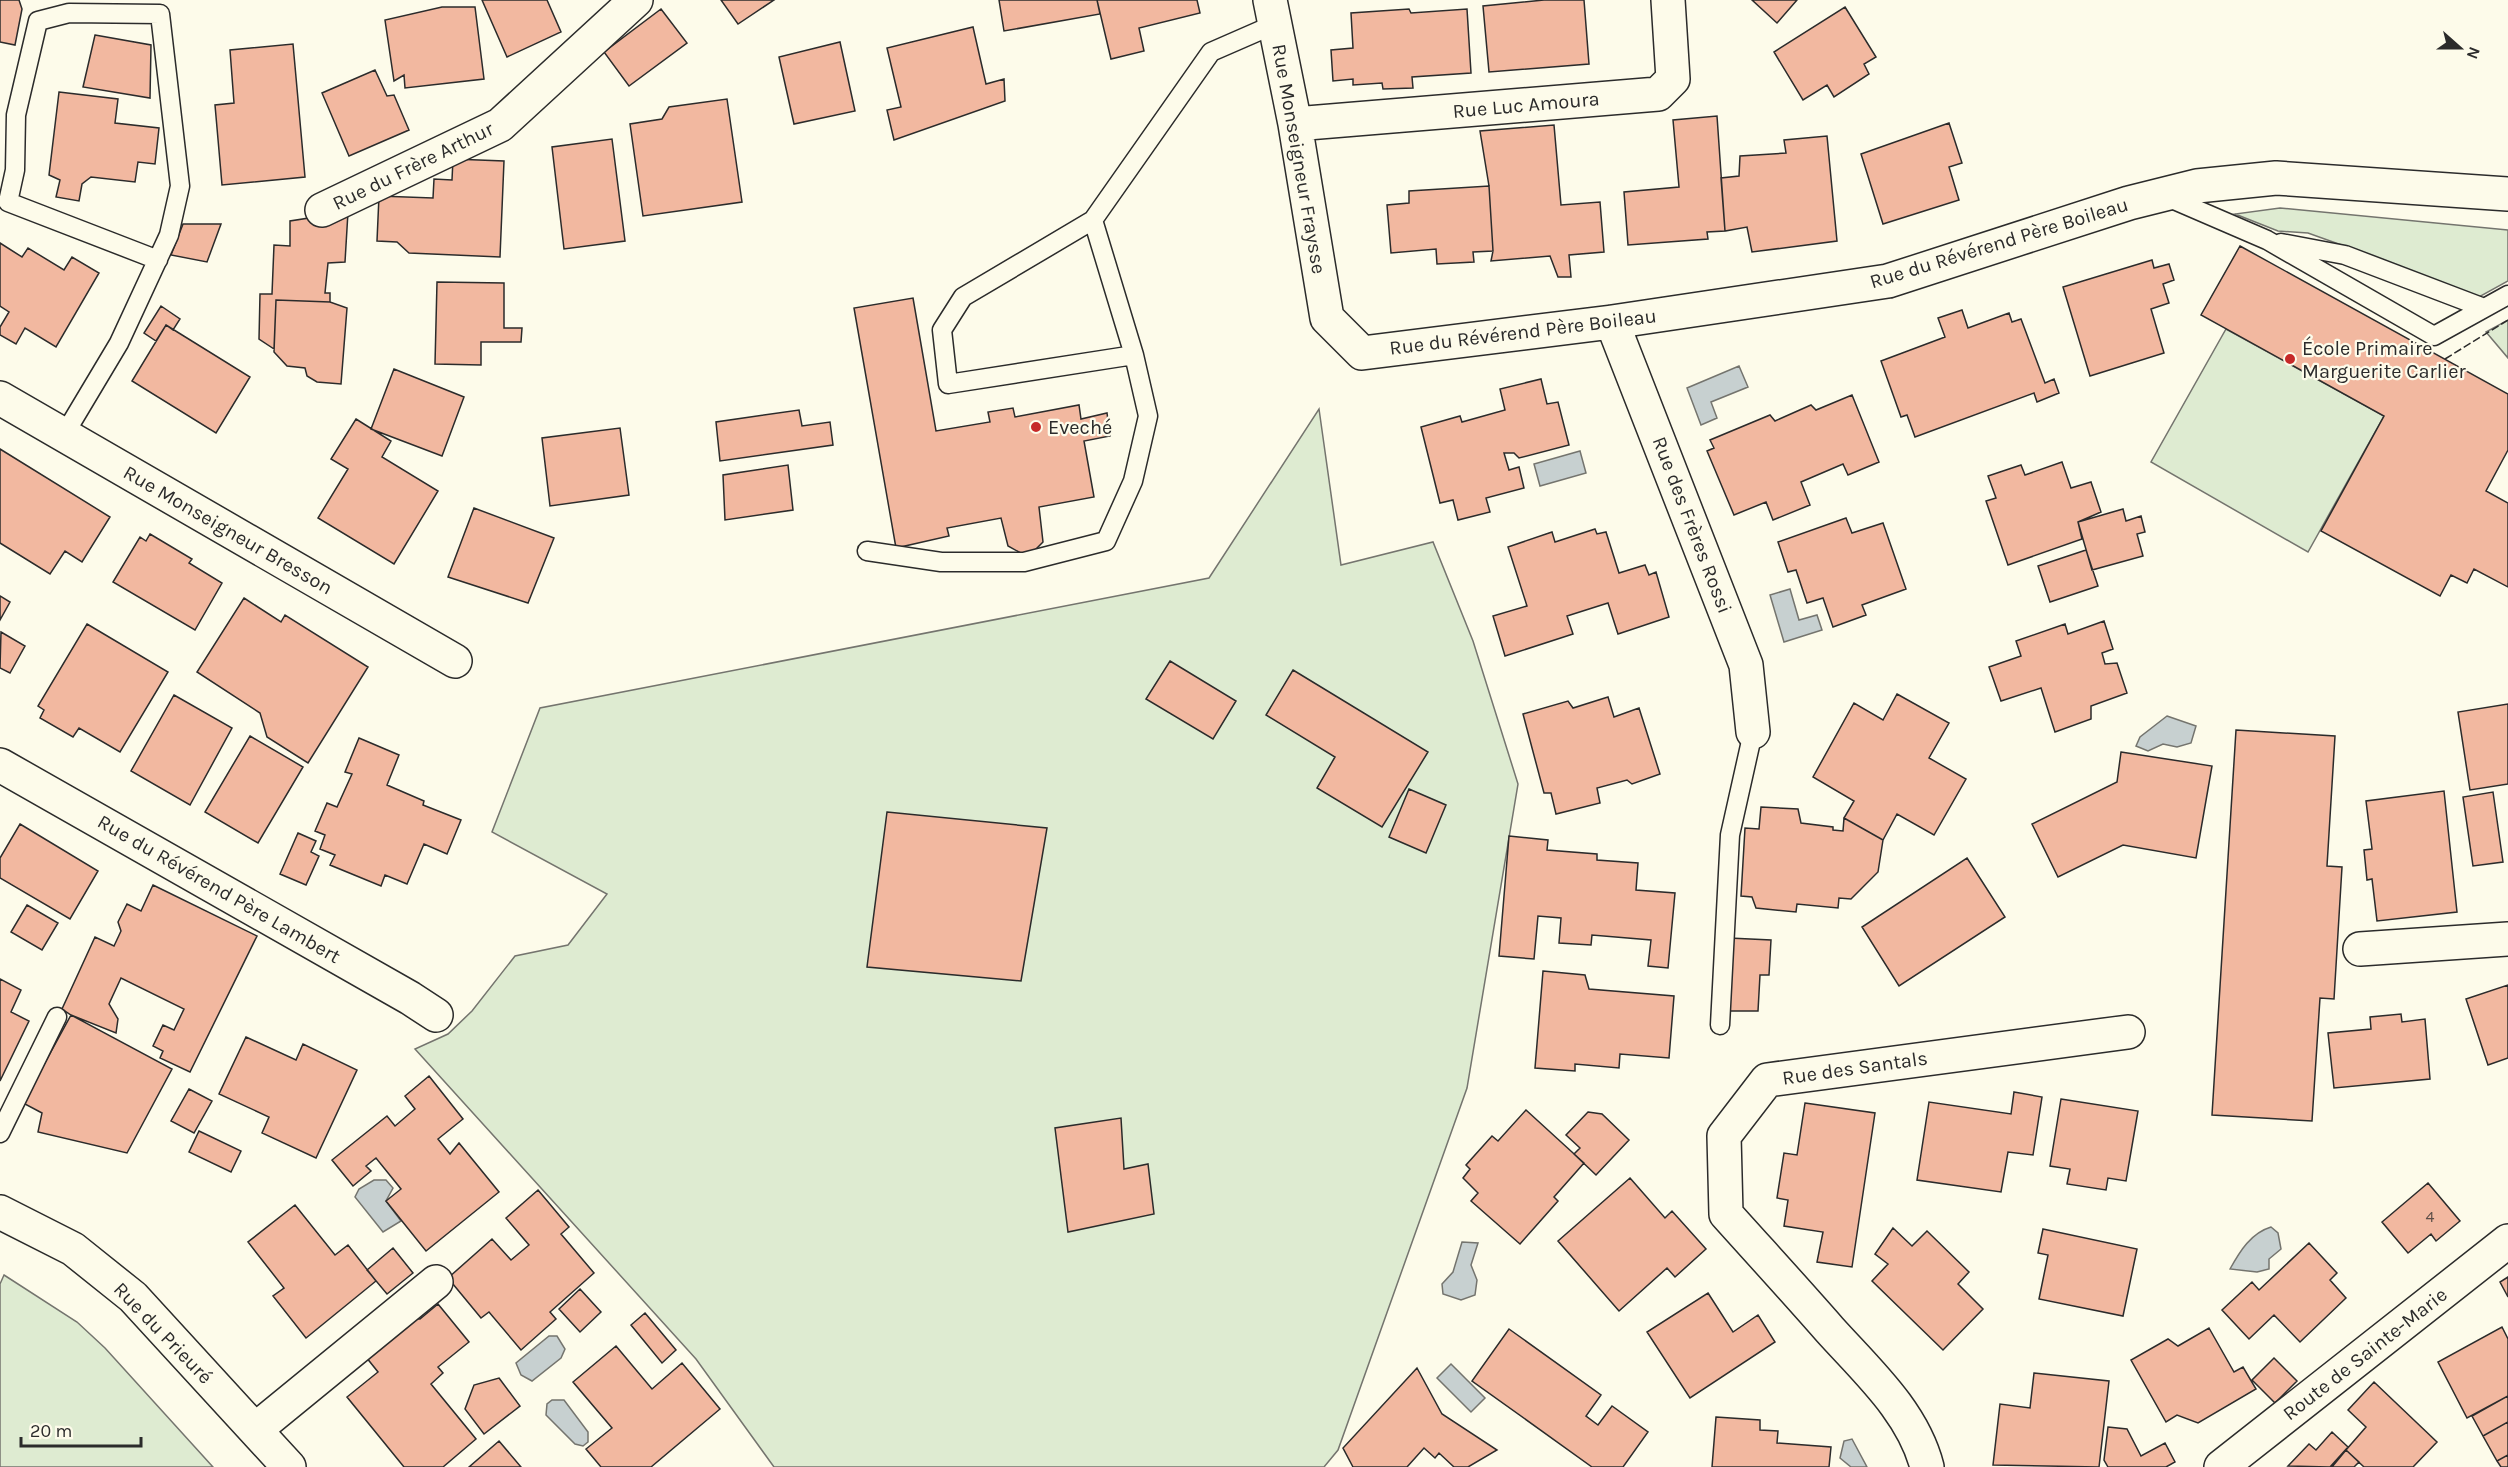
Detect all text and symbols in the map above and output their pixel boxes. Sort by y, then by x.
north arrow [2430,18,2490,78]
street label: Rue Monseigneur Fraysse [1267,42,1331,276]
text: N [2463,44,2484,62]
street label: Rue Luc Amoura [1452,87,1600,123]
street label: Rue du Frère Arthur [329,117,498,215]
street label: Rue du Révérend Père Boileau [1867,193,2131,293]
street label: Rue du Révérend Père Boileau [1388,304,1658,360]
place label: École Primaire Marguerite Carlier [2302,336,2467,383]
marker: École Primaire Marguerite Carlier [2283,352,2297,366]
place label: Eveché [1048,416,1112,439]
marker: Eveché [1029,420,1043,434]
street label: Rue des Frères Rossi [1648,433,1736,617]
street label: Rue Monseigneur Bresson [119,461,337,599]
street label: Rue du Révérend Père Lambert [93,810,345,968]
street label: Rue des Santals [1781,1046,1929,1090]
house number: 4 [2426,1207,2435,1226]
street label: Rue du Prieuré [109,1277,217,1389]
street label: Route de Sainte-Marie [2278,1283,2452,1425]
scale bar [21,1410,141,1448]
text: 20 m [30,1420,72,1442]

